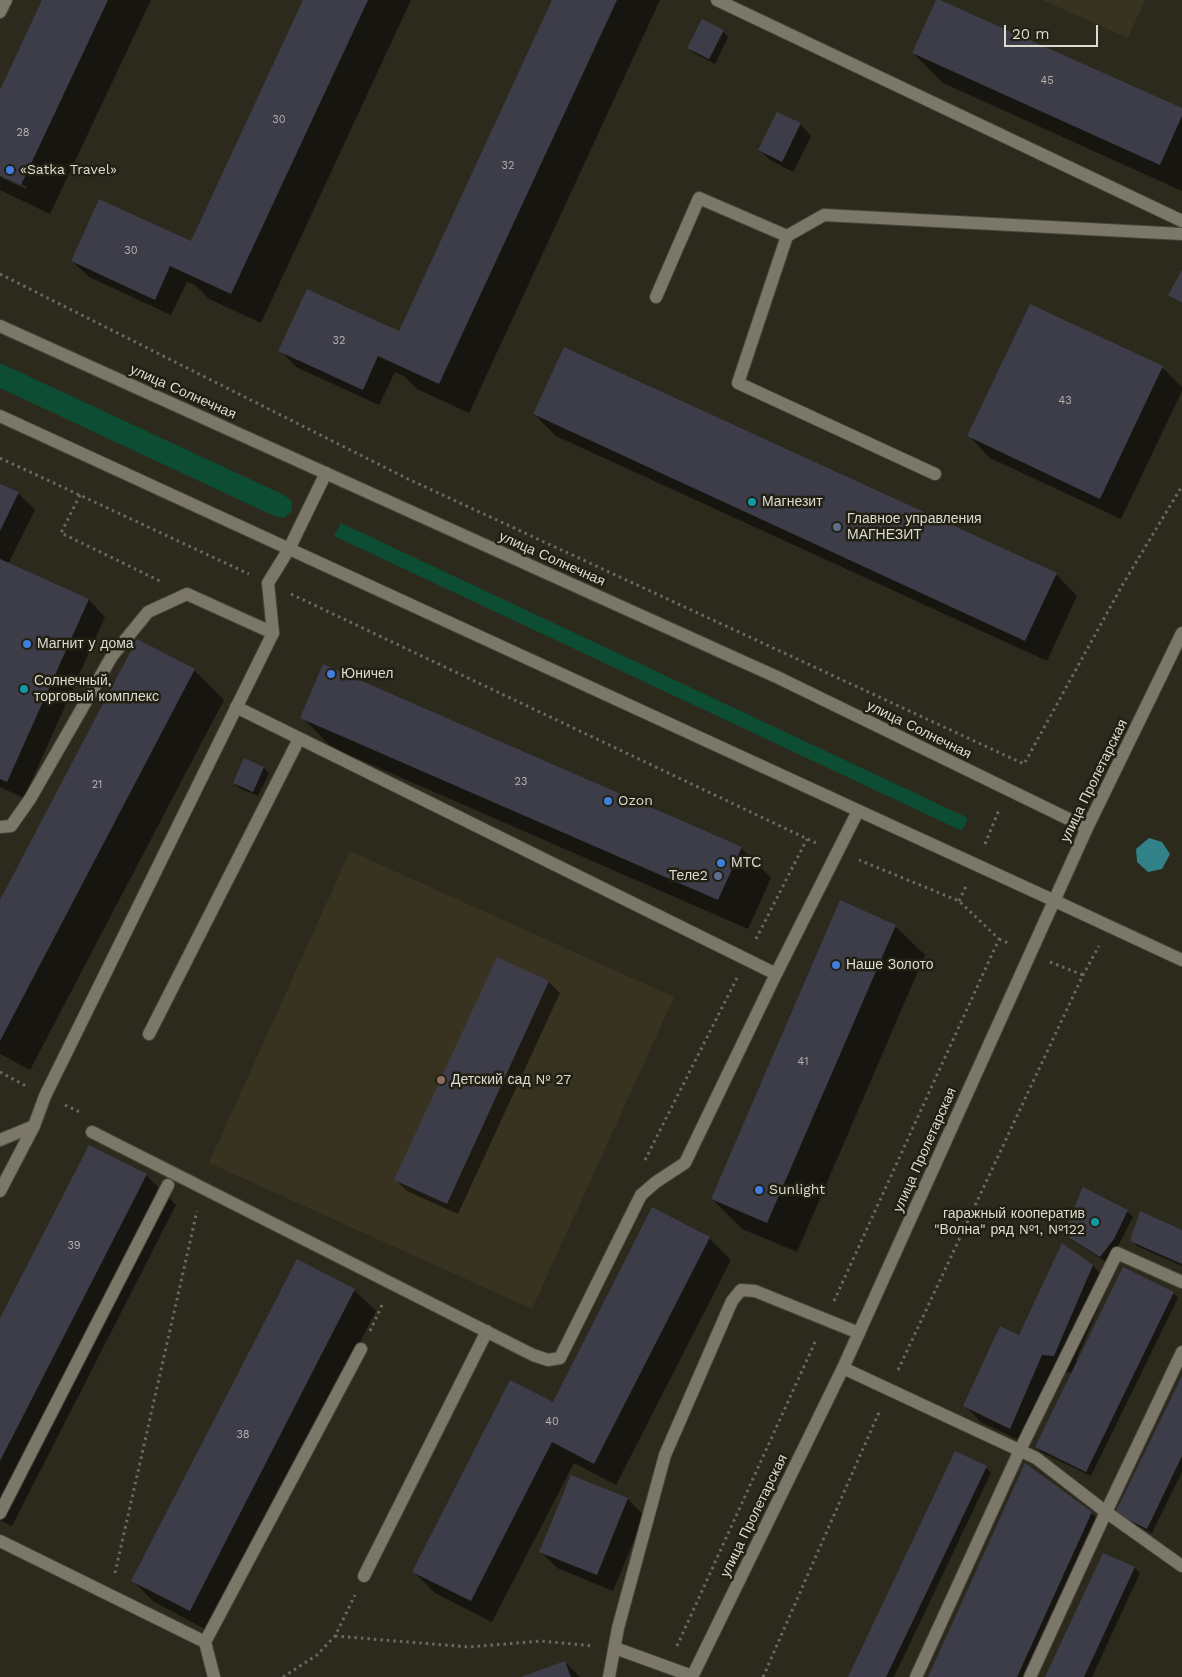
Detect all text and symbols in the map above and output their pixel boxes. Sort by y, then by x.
scale bar [1007,15,1101,47]
text: 20 m [1012,25,1050,43]
house number: 45 [1040,74,1054,88]
house number: 30 [272,113,286,127]
house number: 28 [16,126,30,140]
house number: 32 [502,159,514,173]
place label: «Satka Travel» [20,162,117,178]
marker: «Satka Travel» [4,164,16,176]
house number: 30 [124,244,138,258]
house number: 32 [333,334,345,348]
street label: улица Солнечная [127,361,239,423]
house number: 43 [1058,394,1072,408]
place label: Магнезит [762,494,823,510]
marker: Магнезит [746,496,758,508]
place label: Главное управления МАГНЕЗИТ [847,511,982,544]
marker: Главное управления МАГНЕЗИТ [831,521,843,533]
street label: улица Солнечная [496,528,608,590]
place label: Магнит у дома [37,636,134,652]
marker: Магнит у дома [21,638,33,650]
place label: Юничел [341,666,393,682]
marker: Юничел [325,668,337,680]
place label: Солнечный, торговый комплекс [34,673,159,706]
marker: Солнечный, торговый комплекс [18,683,30,695]
street label: улица Солнечная [864,697,974,763]
street label: улица Пролетарская [1057,717,1131,845]
house number: 23 [515,775,527,789]
house number: 21 [92,778,102,792]
place label: Ozon [618,793,653,809]
marker: Ozon [602,795,614,807]
place label: МТС [731,855,761,871]
marker: МТС [715,857,727,869]
place label: Теле2 [669,868,708,884]
marker: Теле2 [712,870,724,882]
place label: Наше Золото [846,957,933,973]
marker: Наше Золото [830,959,842,971]
house number: 41 [798,1055,808,1069]
place label: Детский сад № 27 [451,1072,571,1088]
marker: Детский сад № 27 [435,1074,447,1086]
street label: улица Пролетарская [890,1085,960,1215]
place label: Sunlight [769,1182,825,1198]
marker: Sunlight [753,1184,765,1196]
place label: гаражный кооператив "Волна" ряд №1, №122 [934,1206,1085,1238]
marker: гаражный кооператив "Волна" ряд №1, №122 [1089,1216,1101,1228]
house number: 39 [67,1239,81,1253]
house number: 40 [545,1415,559,1429]
house number: 38 [236,1428,250,1442]
street label: улица Пролетарская [717,1452,791,1580]

